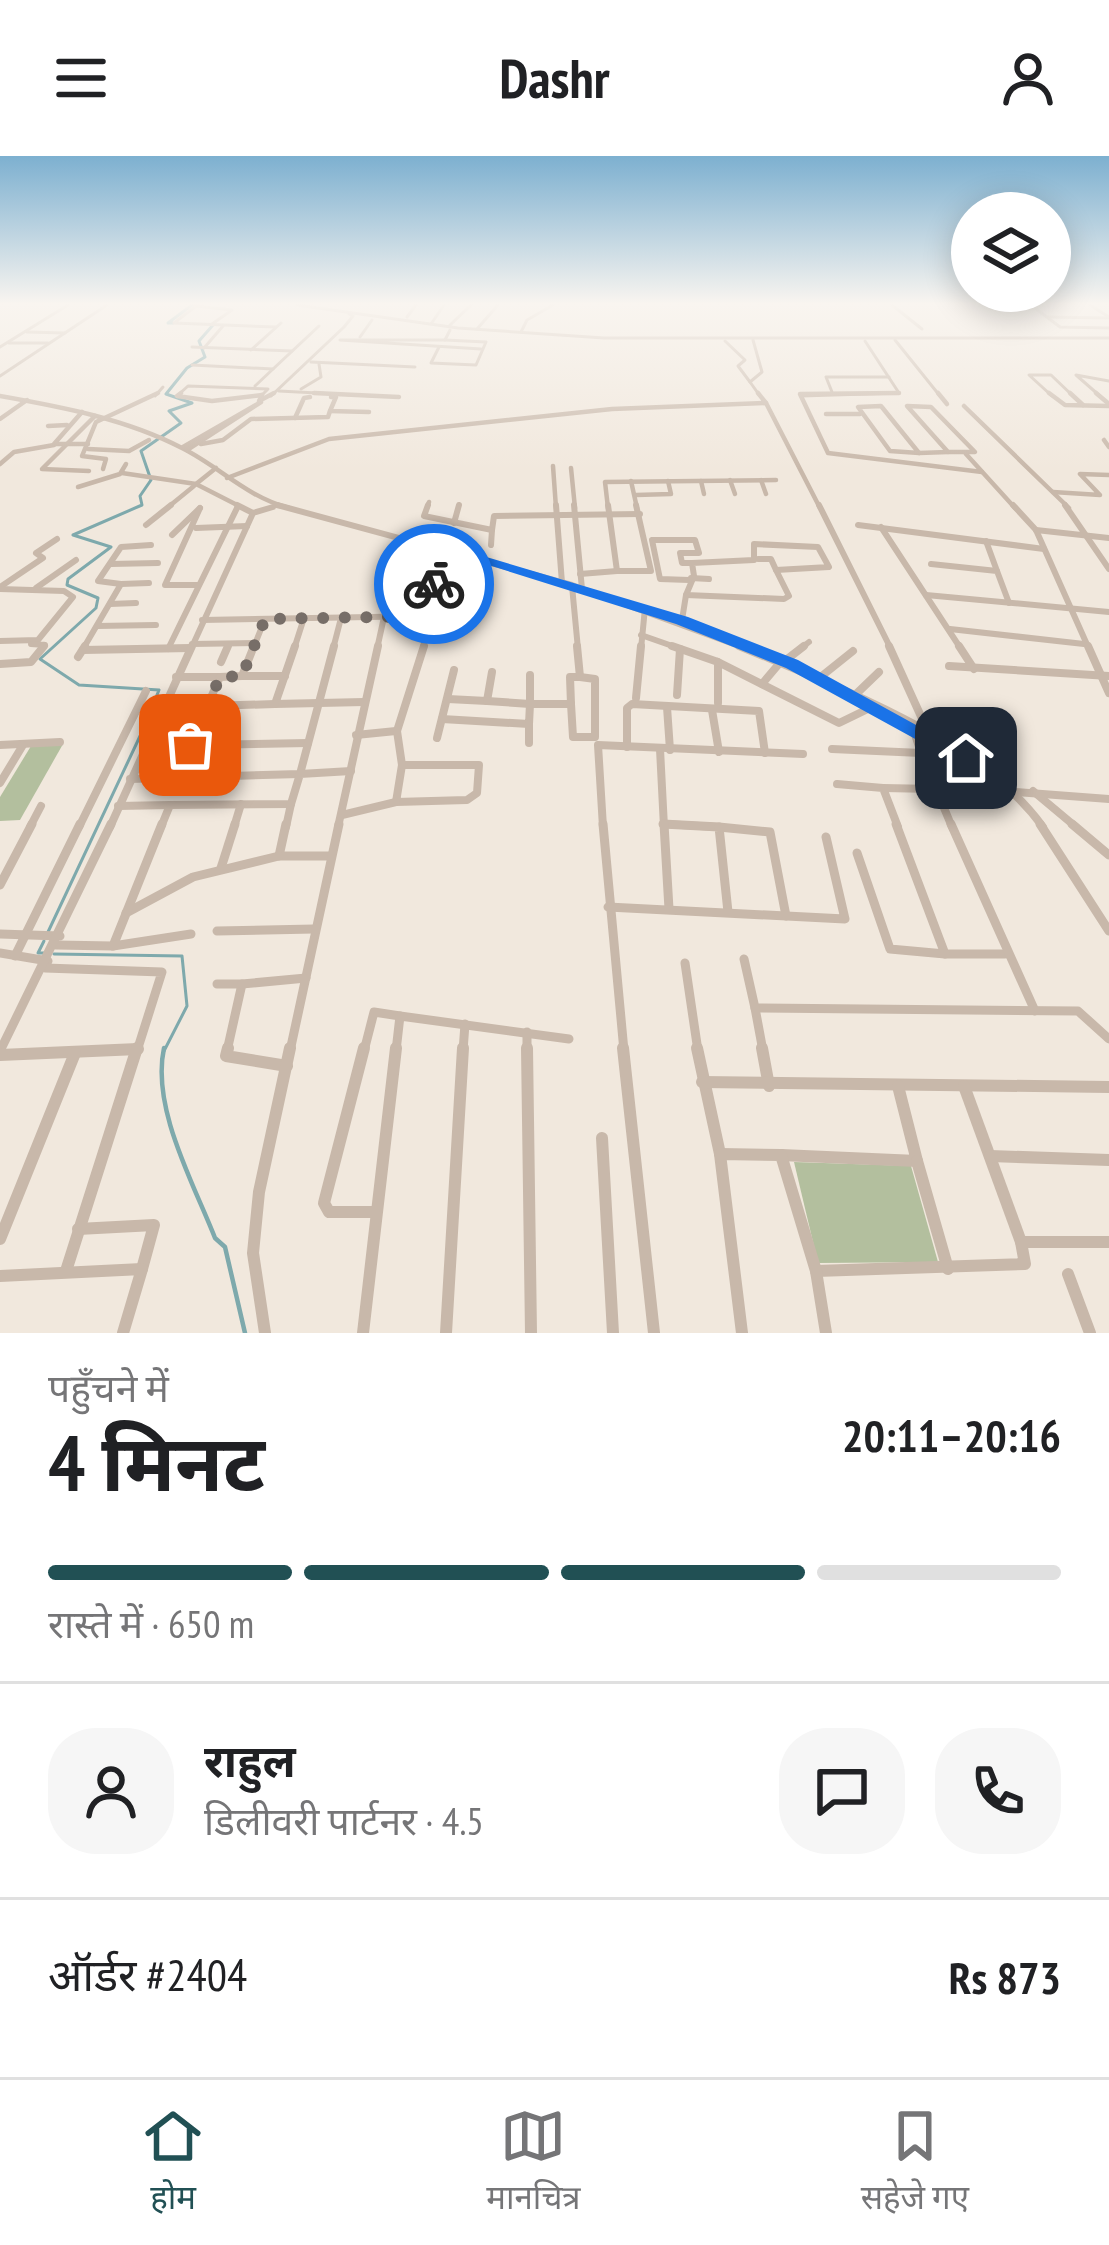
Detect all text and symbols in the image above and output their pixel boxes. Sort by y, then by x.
text: Dashr [499,43,610,113]
icon: menu [48,45,114,111]
icon: person [995,45,1061,111]
map controls [951,192,1071,312]
button: layers [951,192,1071,312]
courier [374,524,494,644]
icon: bike [401,551,467,617]
pin [139,694,241,796]
pin [915,707,1017,809]
icon: bag [157,712,223,778]
icon: home [933,725,999,791]
text: पहुँचने में [48,1362,169,1413]
text: 20:11–20:16 [842,1406,1061,1464]
text: 4 मिनट [48,1412,265,1513]
text: रास्ते में · 650 m [48,1598,254,1649]
button: person [48,1728,174,1854]
button: chat [779,1728,905,1854]
button: phone [935,1728,1061,1854]
text: राहुल [204,1731,296,1789]
text: डिलीवरी पार्टनर · 4.5 [204,1795,484,1846]
text: ऑर्डर #2404 [48,1945,247,2003]
text: Rs 873 [949,1948,1061,2006]
tab: होम [140,2103,206,2222]
tab: मानचित्र [486,2103,581,2222]
tab: सहेजे गए [861,2103,969,2222]

